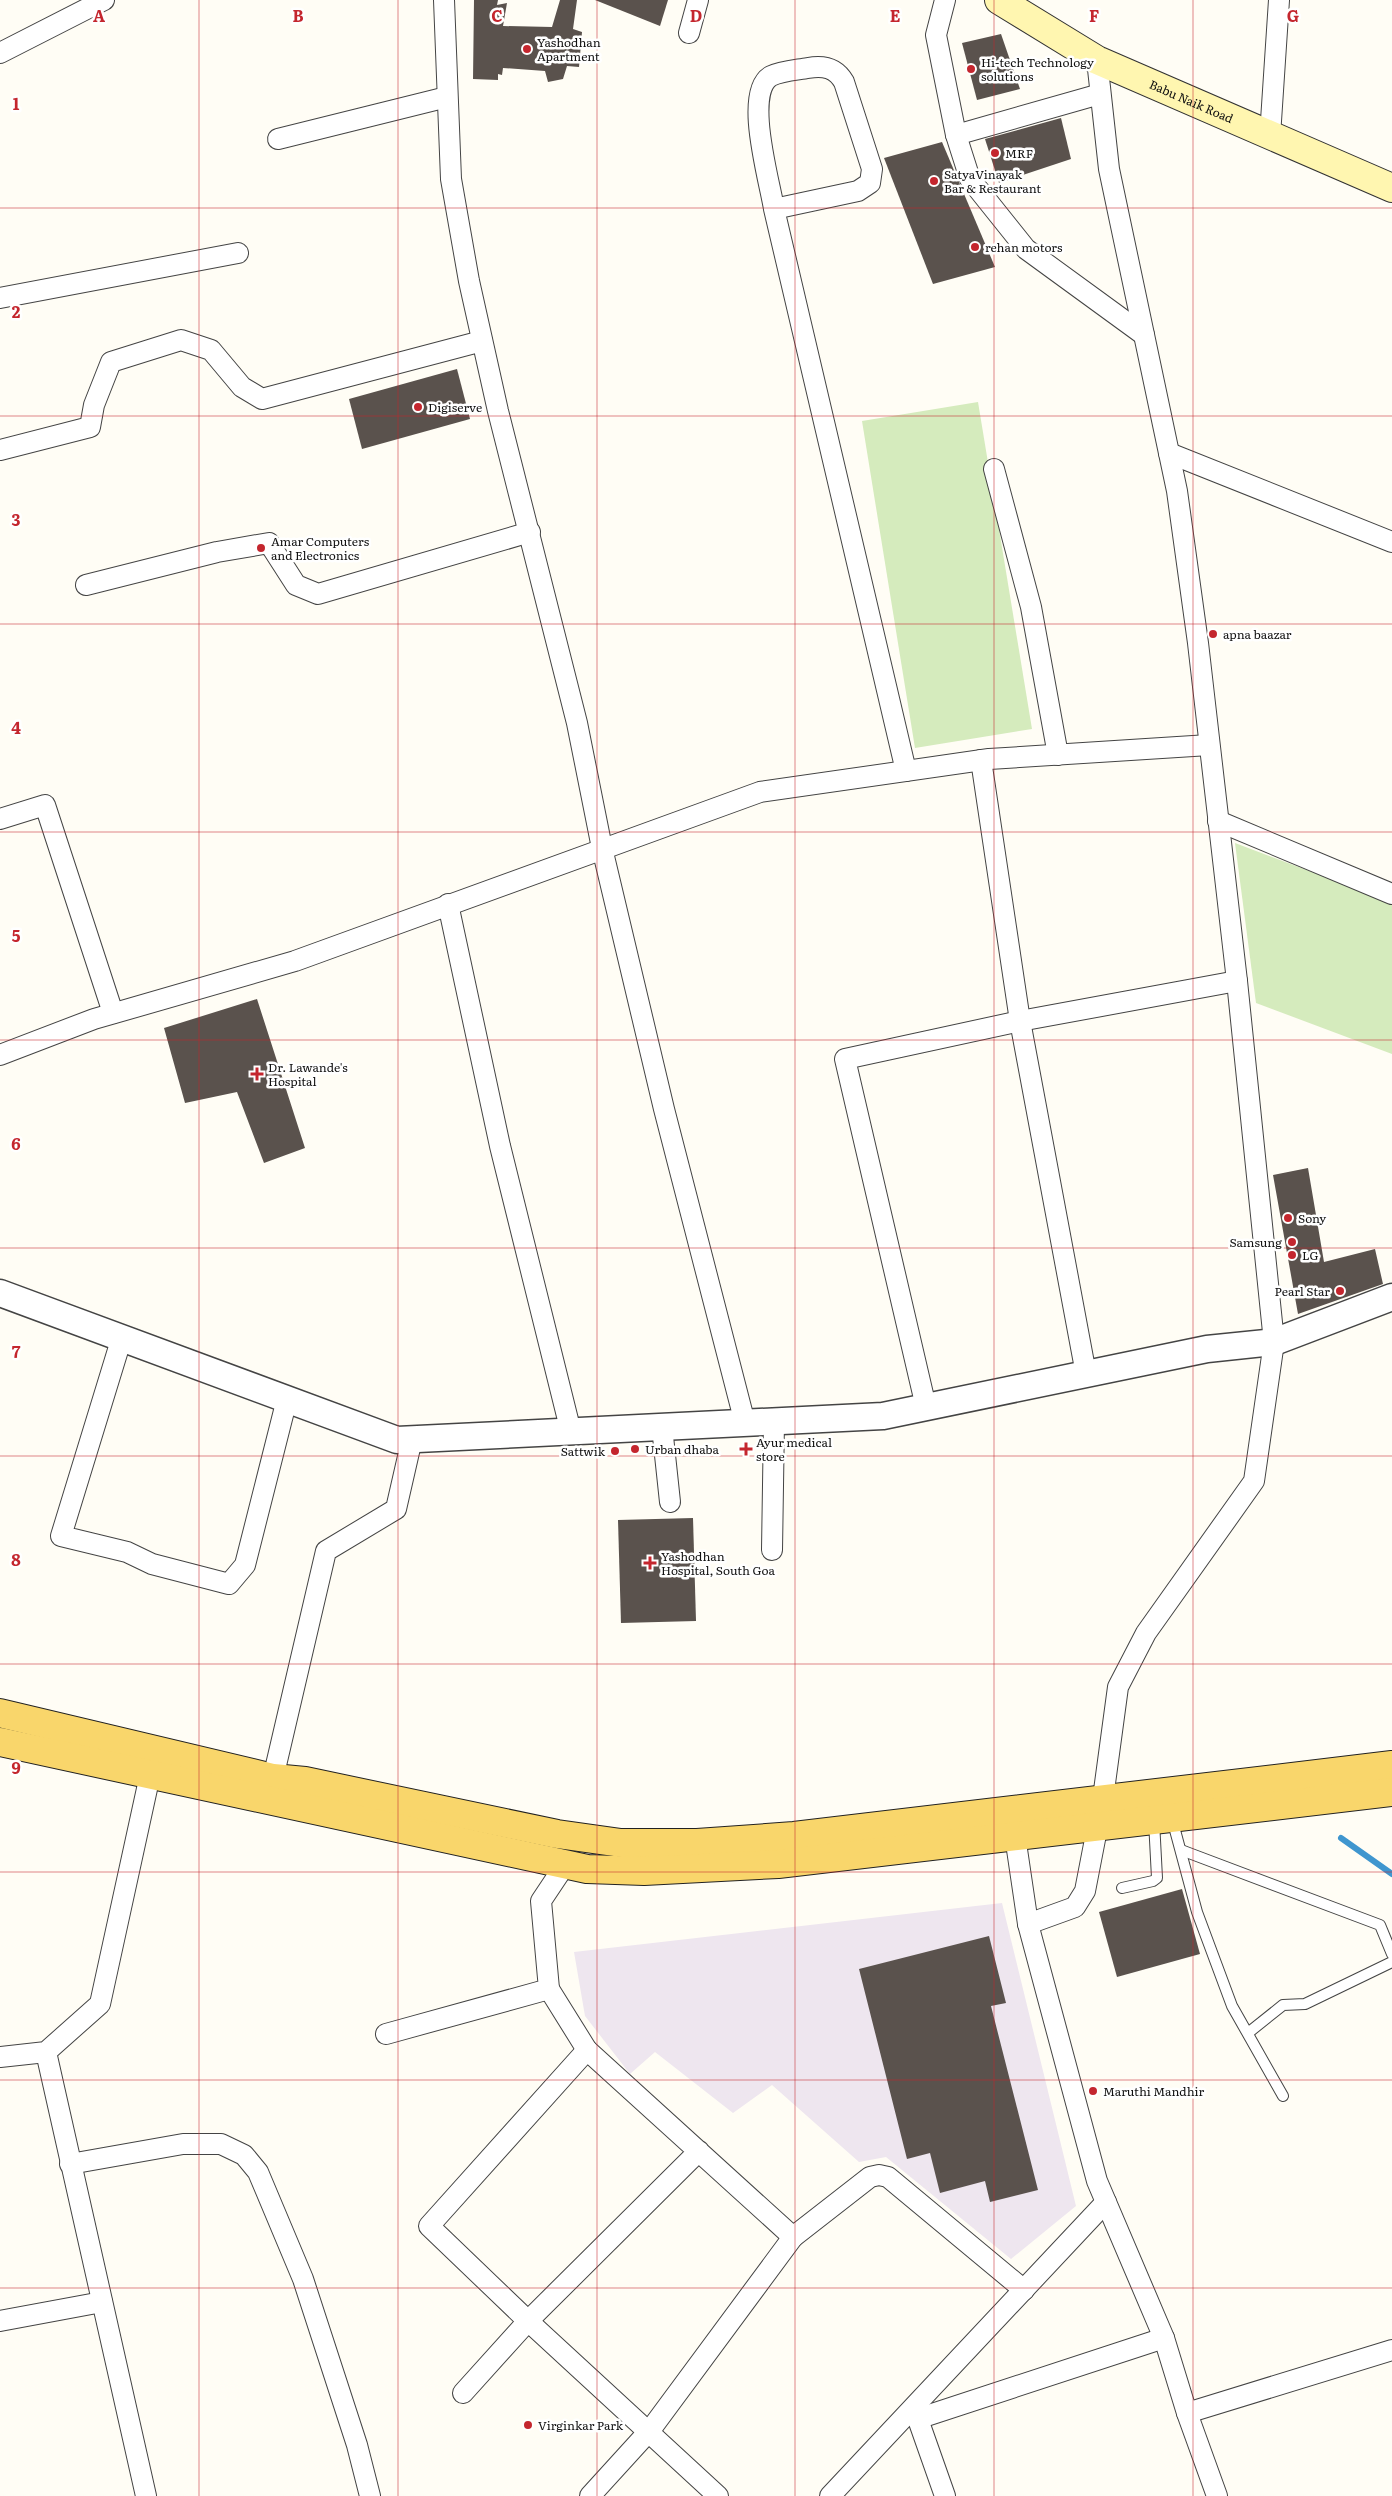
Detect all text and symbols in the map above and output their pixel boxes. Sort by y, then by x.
text: A [93,3,105,27]
text: B [292,3,304,27]
text: C [491,3,503,27]
text: D [690,3,702,27]
text: E [890,3,901,27]
text: F [1089,3,1099,27]
text: G [1287,3,1299,27]
place label: Yashodhan Apartment [537,33,601,65]
marker: Yashodhan Apartment [521,43,533,55]
place label: Hi-tech Technology solutions [981,53,1094,85]
marker: Hi-tech Technology solutions [965,63,977,75]
street label: Babu Naik Road [1147,75,1237,127]
text: 1 [13,91,20,115]
place label: MRF [1005,144,1033,162]
marker: MRF [989,147,1001,159]
place label: SatyaVinayak Bar & Restaurant [944,165,1041,197]
marker: SatyaVinayak Bar & Restaurant [928,175,940,187]
place label: rehan motors [985,238,1063,256]
marker: rehan motors [969,241,981,253]
text: 2 [12,299,21,323]
place label: Digiserve [428,398,482,416]
marker: Digiserve [412,401,424,413]
text: 3 [12,507,21,531]
place label: Amar Computers and Electronics [271,532,370,564]
marker: Amar Computers and Electronics [255,542,267,554]
place label: apna baazar [1223,625,1292,643]
marker: apna baazar [1207,628,1219,640]
text: 4 [11,715,21,739]
text: 5 [12,923,21,947]
place label: Dr. Lawande's Hospital [268,1058,348,1090]
marker: Dr. Lawande's Hospital [250,1067,264,1081]
text: 6 [11,1131,21,1155]
place label: Sony [1298,1209,1326,1227]
marker: Sony [1282,1212,1294,1224]
place label: Samsung [1229,1233,1282,1251]
marker: Samsung [1286,1236,1298,1248]
place label: LG [1302,1246,1318,1264]
marker: LG [1286,1249,1298,1261]
place label: Pearl Star [1275,1282,1330,1300]
marker: Pearl Star [1334,1285,1346,1297]
text: 7 [12,1339,21,1363]
place label: Ayur medical store [756,1433,832,1465]
place label: Urban dhaba [645,1440,720,1458]
place label: Sattwik [561,1442,606,1460]
marker: Urban dhaba [629,1443,641,1455]
marker: Ayur medical store [740,1443,752,1455]
marker: Sattwik [609,1445,621,1457]
text: 8 [11,1547,21,1571]
place label: Yashodhan Hospital, South Goa [661,1547,775,1579]
marker: Yashodhan Hospital, South Goa [643,1556,657,1570]
text: 9 [11,1755,21,1779]
place label: Maruthi Mandhir [1103,2082,1205,2100]
marker: Maruthi Mandhir [1087,2085,1099,2097]
place label: Virginkar Park [538,2416,624,2434]
marker: Virginkar Park [522,2419,534,2431]

